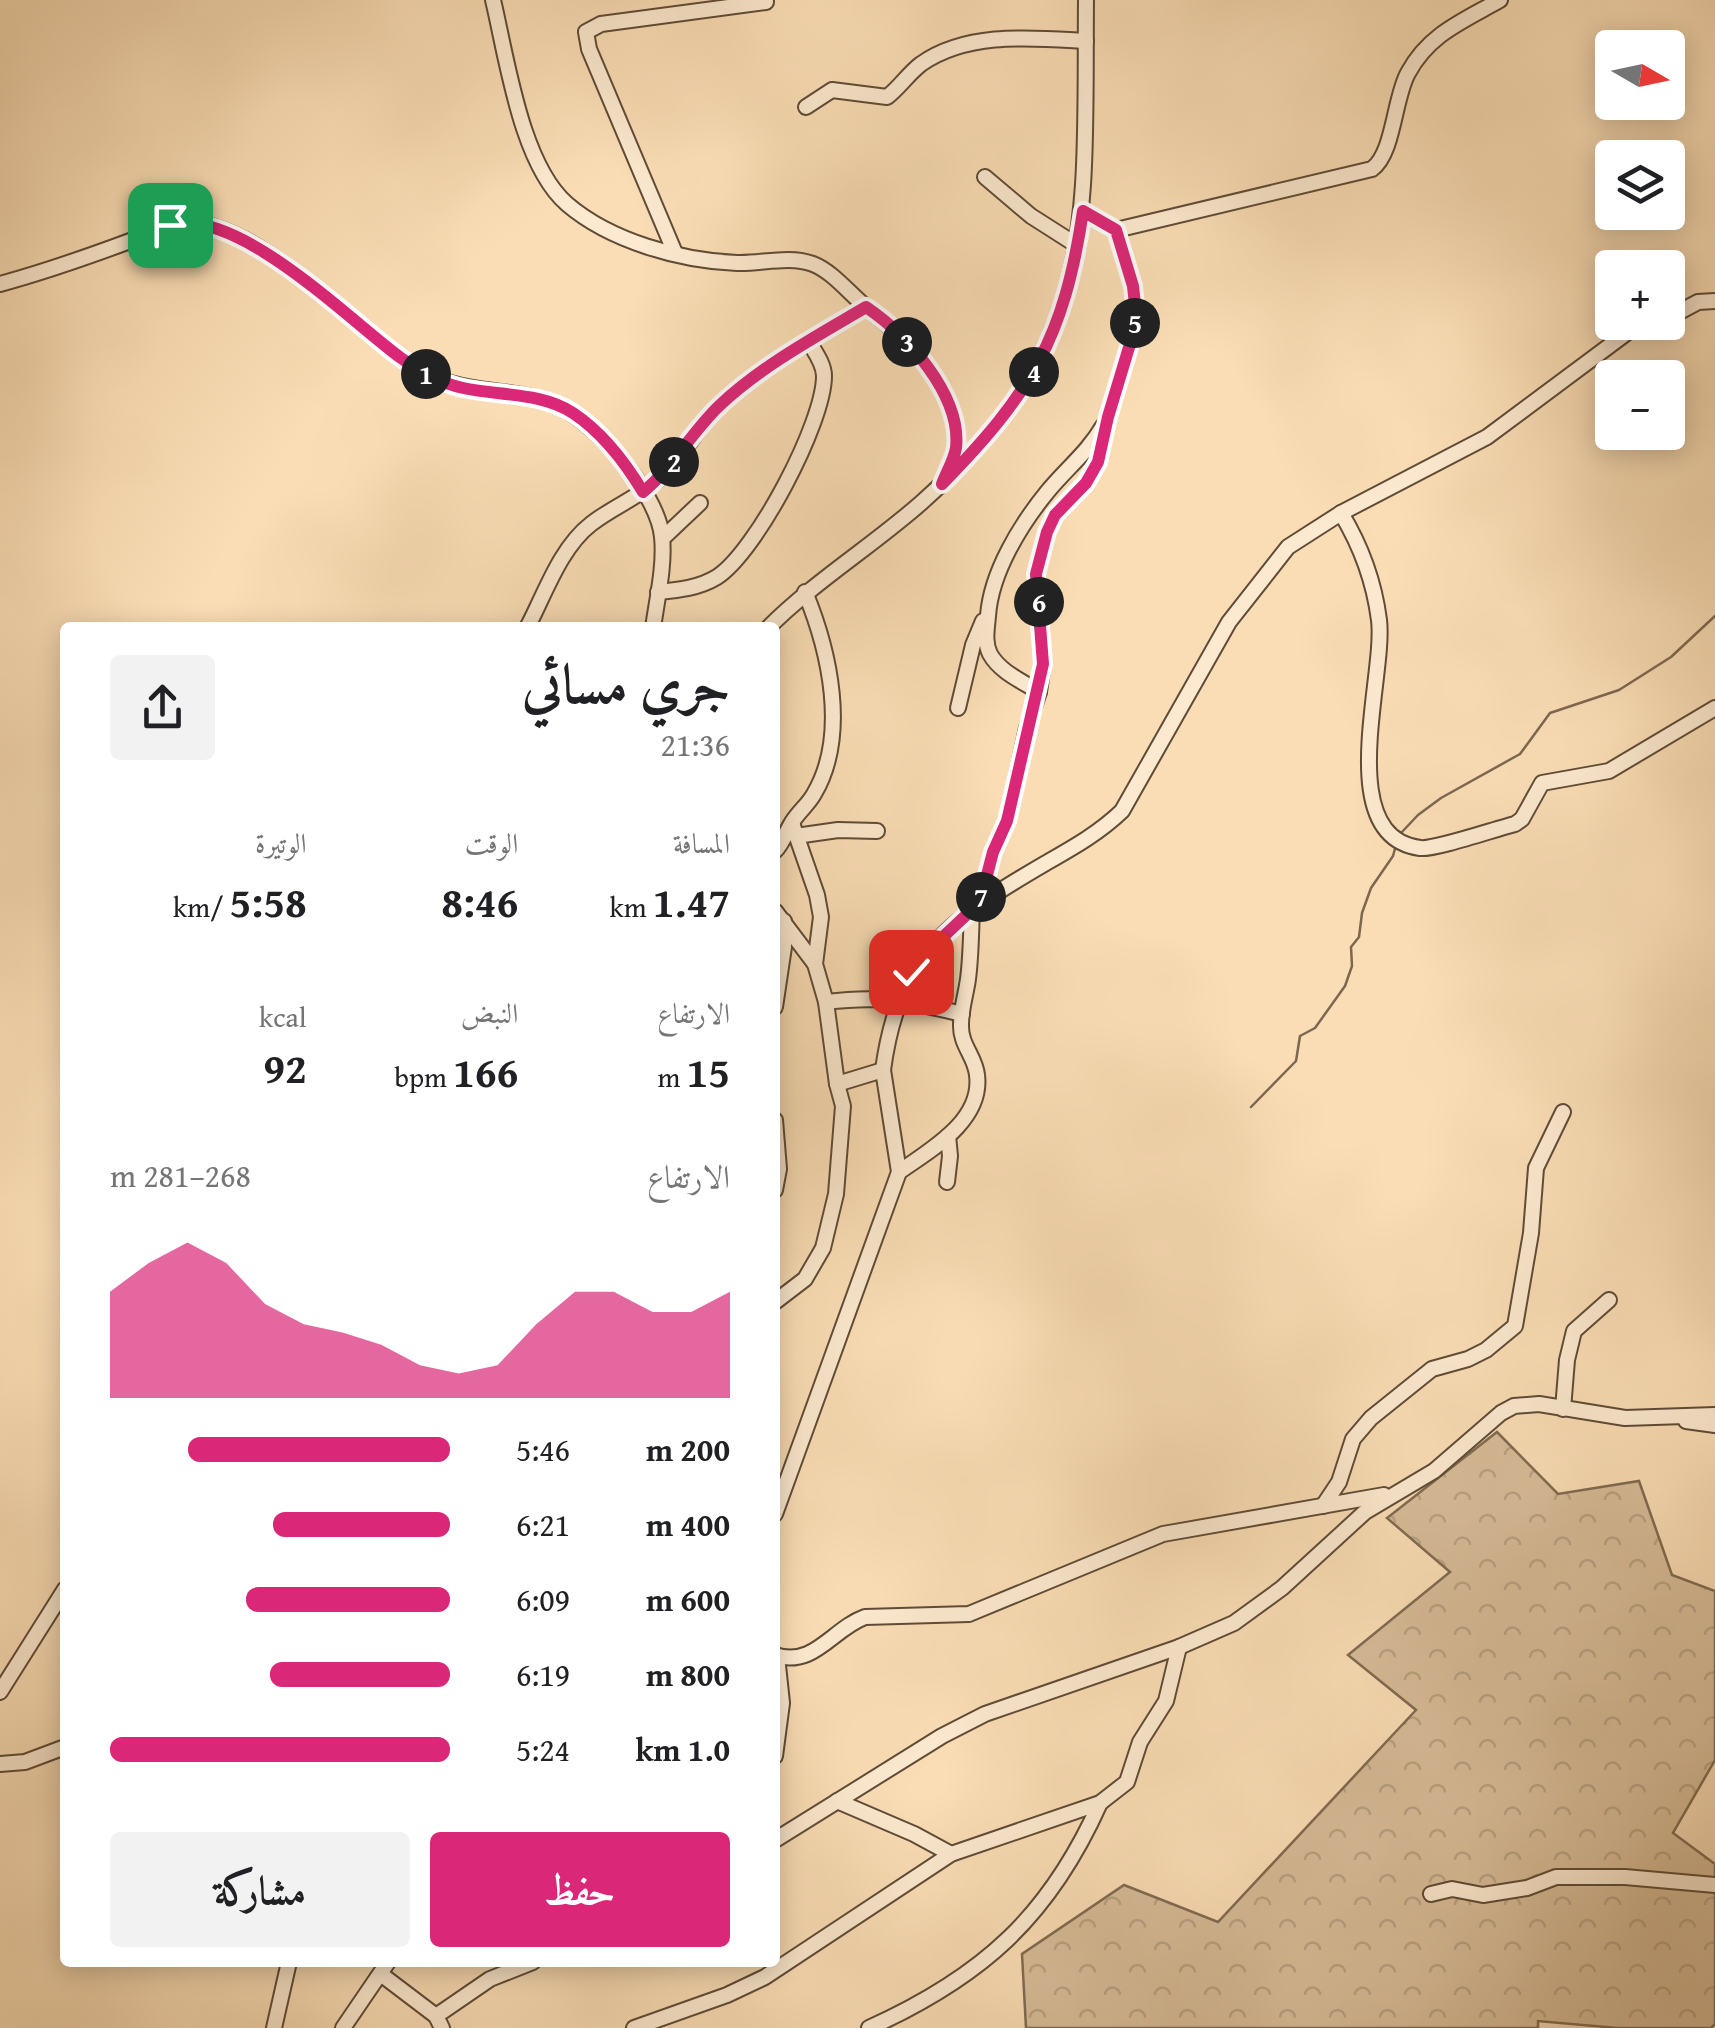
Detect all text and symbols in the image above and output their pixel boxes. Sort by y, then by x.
north arrow [1595,30,1685,120]
map controls [1595,30,1685,450]
button: layers [1595,140,1685,230]
pin [128,183,213,268]
icon: arrive [143,198,198,253]
button: + [1595,250,1685,340]
pin: 5 [1110,298,1160,348]
text: 5 [1128,302,1142,343]
pin: 3 [882,317,932,367]
text: 3 [900,321,914,362]
pin: 4 [1009,347,1059,397]
pin: 1 [401,349,451,399]
text: 4 [1027,351,1041,392]
text: 1 [419,353,433,394]
button: − [1595,360,1685,450]
pin: 2 [649,437,699,487]
text: 2 [667,441,681,482]
pin: 6 [1014,577,1064,627]
text: 6 [1032,581,1046,622]
text: جري مسائي [522,643,730,723]
button: share [110,655,215,760]
text: 21:36 [661,721,730,768]
text: الوتيرة [255,822,307,863]
text: الوقت [465,822,518,863]
text: المسافة [673,822,730,863]
text: 5:58 [230,871,307,932]
text: 8:46 [441,871,518,932]
text: 1.47 [653,871,730,932]
pin: 7 [956,872,1006,922]
text: 7 [974,876,988,917]
text: /km [173,886,230,927]
text: km [610,886,653,927]
pin [869,930,954,1015]
icon: check [884,945,939,1000]
text: النبض [461,992,518,1033]
text: الارتفاع [657,992,730,1033]
text: kcal [259,996,307,1037]
text: 92 [263,1037,307,1098]
text: 166 [453,1041,518,1102]
text: 15 [686,1041,730,1102]
text: bpm [394,1056,453,1097]
text: m [657,1056,686,1097]
text: 268–281 m [110,1152,251,1199]
text: الارتفاع [647,1153,730,1200]
text: 5:46 [516,1426,570,1473]
text: 200 m [646,1426,730,1473]
text: 6:21 [516,1501,570,1548]
text: 400 m [646,1501,730,1548]
text: 6:09 [516,1576,570,1623]
text: 600 m [646,1576,730,1623]
text: 6:19 [516,1651,570,1698]
text: 800 m [646,1651,730,1698]
text: 5:24 [516,1726,570,1773]
text: 1.0 km [635,1726,730,1773]
button: مشاركة [110,1832,410,1947]
button: حفظ [430,1832,730,1947]

